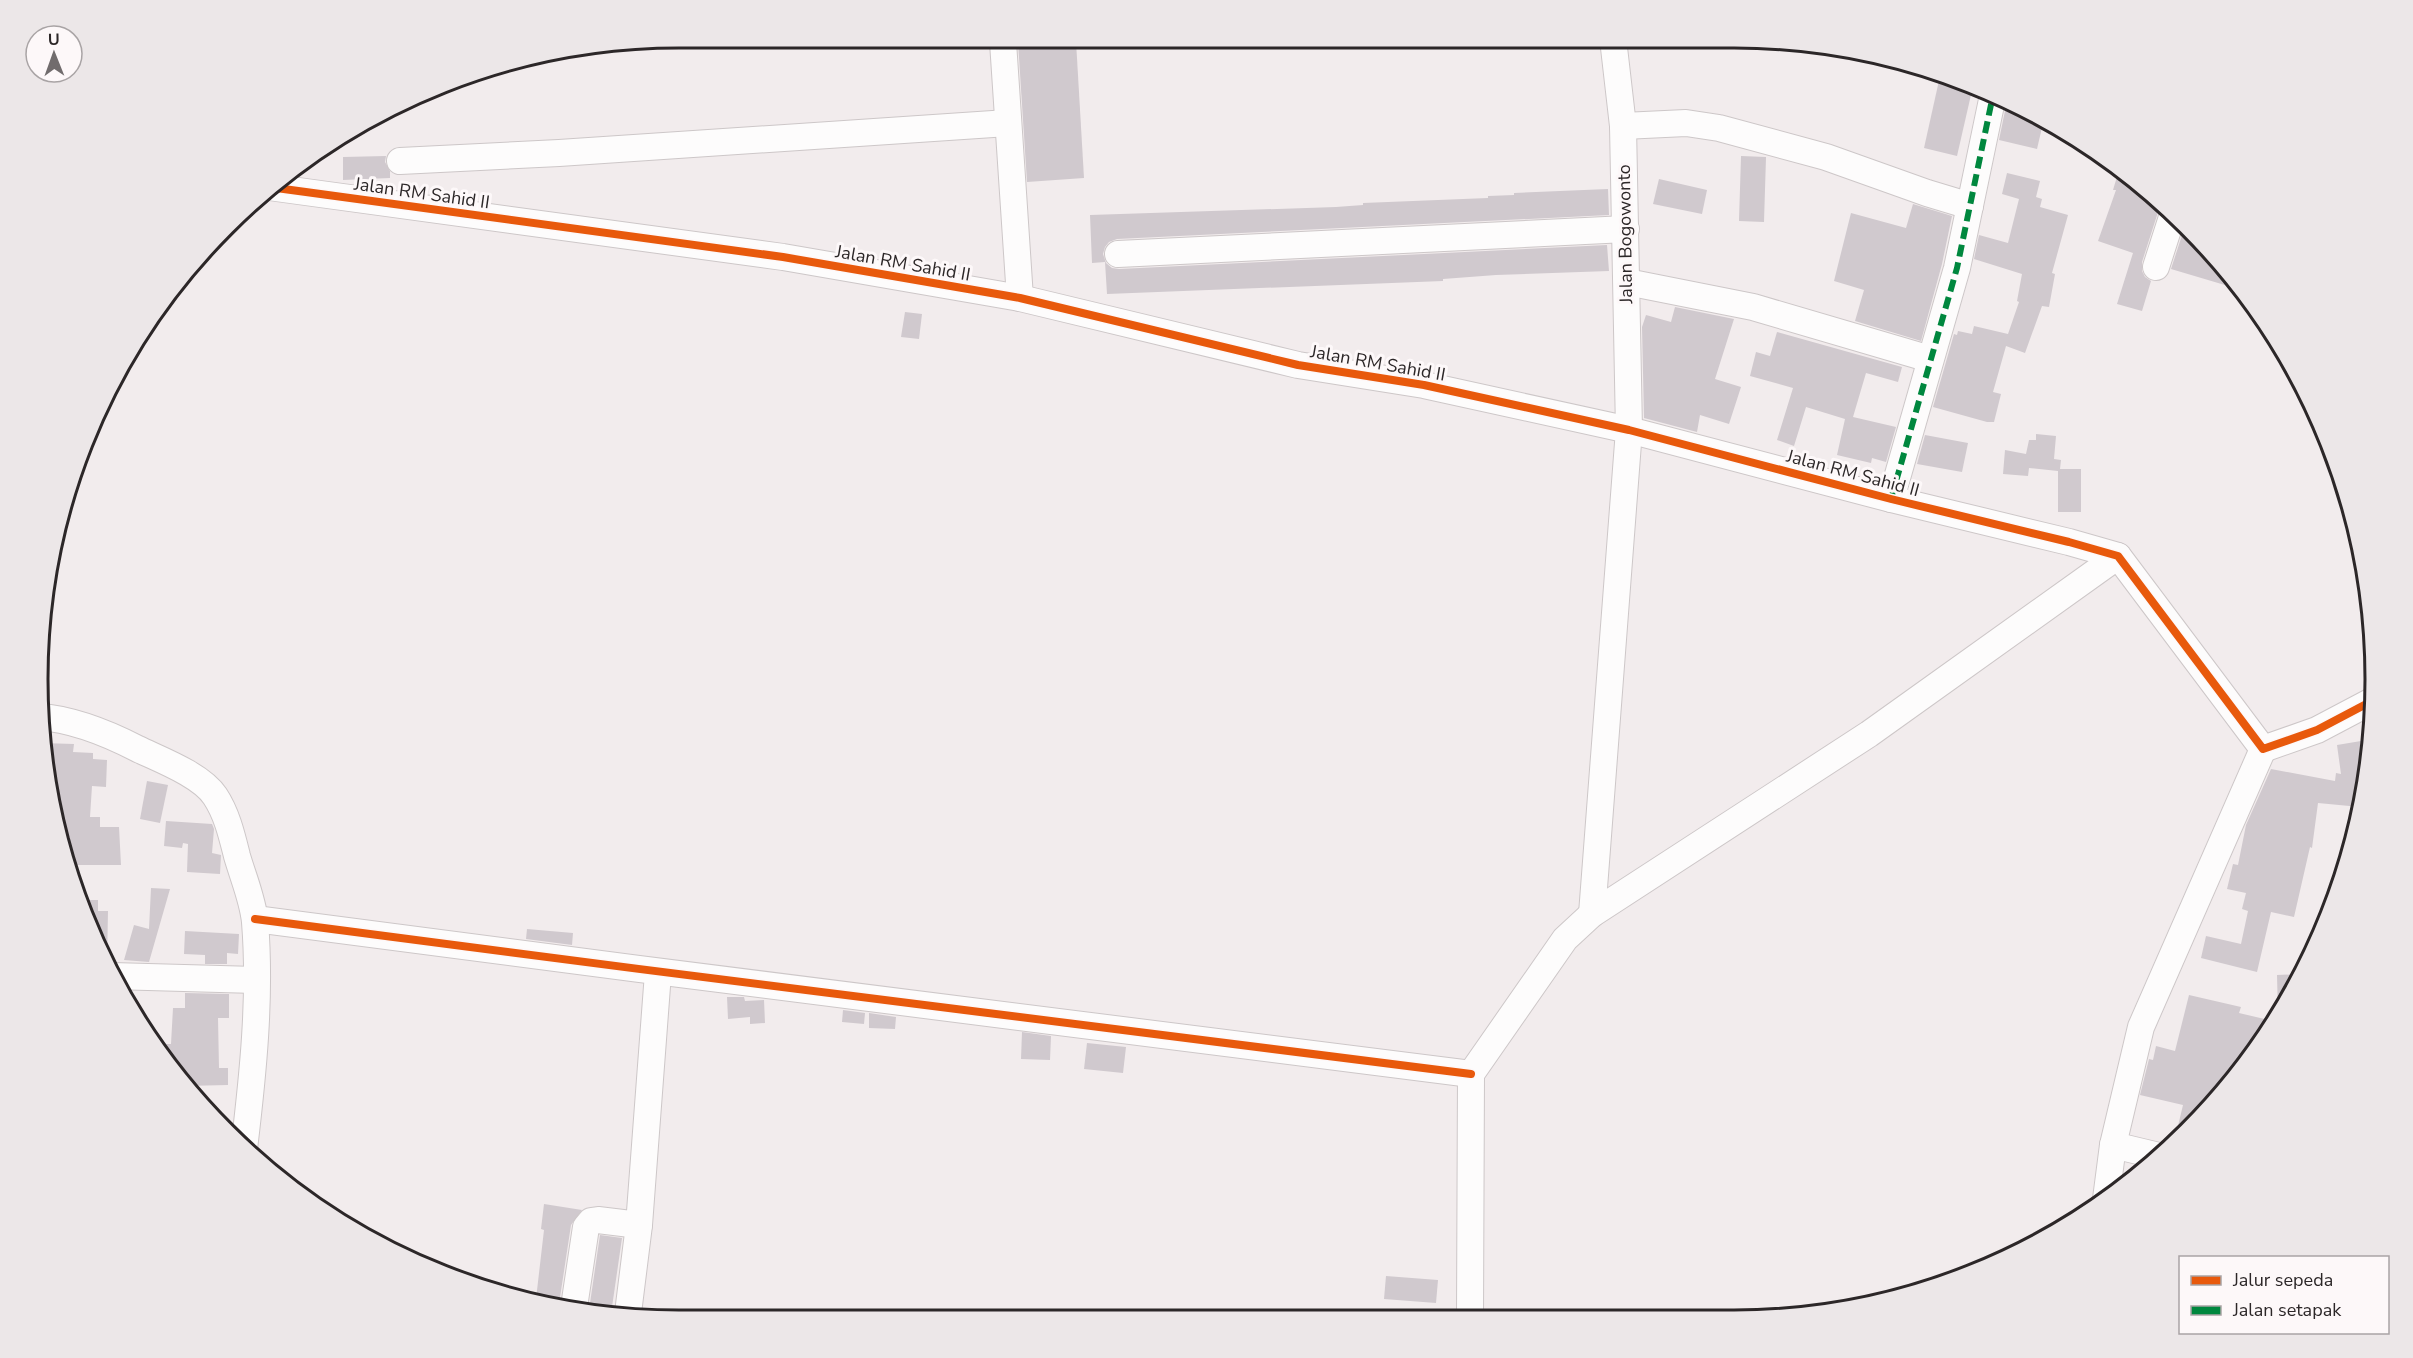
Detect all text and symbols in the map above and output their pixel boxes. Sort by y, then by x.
north arrow [24,24,84,84]
text: U [48,29,60,51]
street label: Jalan Bogowonto [1612,164,1638,305]
street label: Jalan RM Sahid II [352,171,491,214]
street label: Jalan RM Sahid II [833,239,972,287]
street label: Jalan RM Sahid II [1308,339,1447,387]
street label: Jalan RM Sahid II [1783,443,1922,502]
legend [2179,1256,2389,1334]
text: Jalur sepeda [2232,1268,2333,1292]
text: Jalan setapak [2232,1298,2342,1322]

